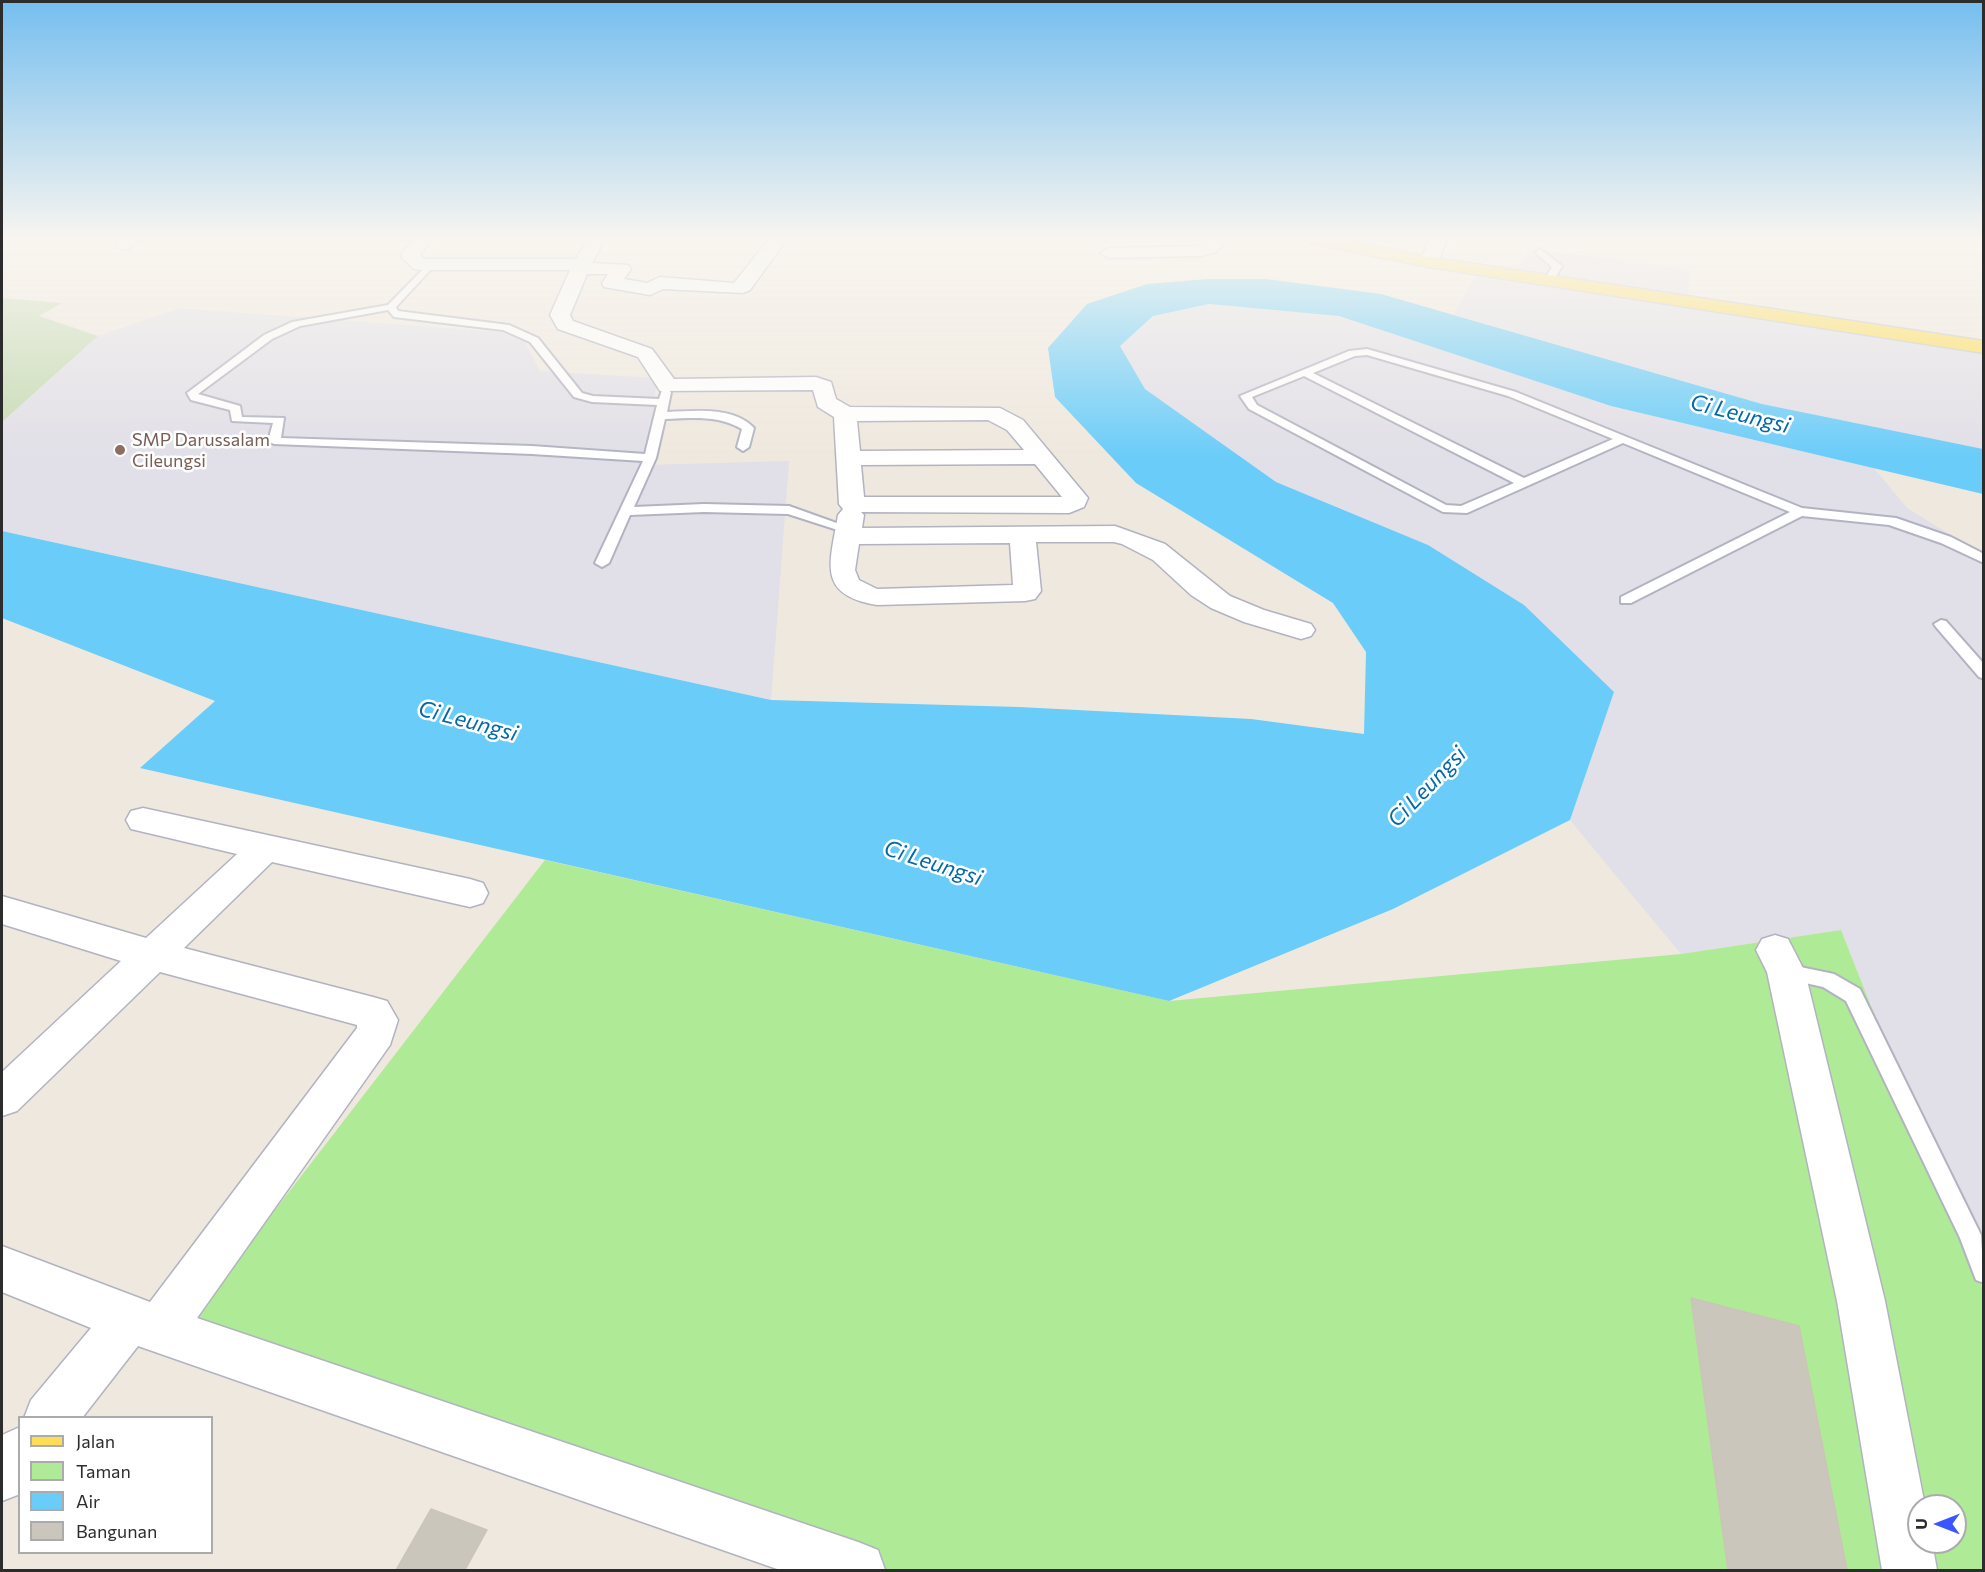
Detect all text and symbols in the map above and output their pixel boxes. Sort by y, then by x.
water label: Ci Leungsi [1688,389,1792,439]
place label: SMP Darussalam Cileungsi [132,429,270,472]
marker: SMP Darussalam Cileungsi [113,443,127,457]
water label: Ci Leungsi [416,695,520,747]
water label: Ci Leungsi [1382,741,1472,833]
water label: Ci Leungsi [881,835,985,891]
legend [18,1416,213,1554]
text: Jalan [76,1430,115,1452]
text: Taman [76,1460,131,1482]
text: Air [76,1490,100,1512]
north arrow [1907,1494,1967,1554]
text: U [1911,1518,1930,1530]
text: Bangunan [76,1520,157,1542]

